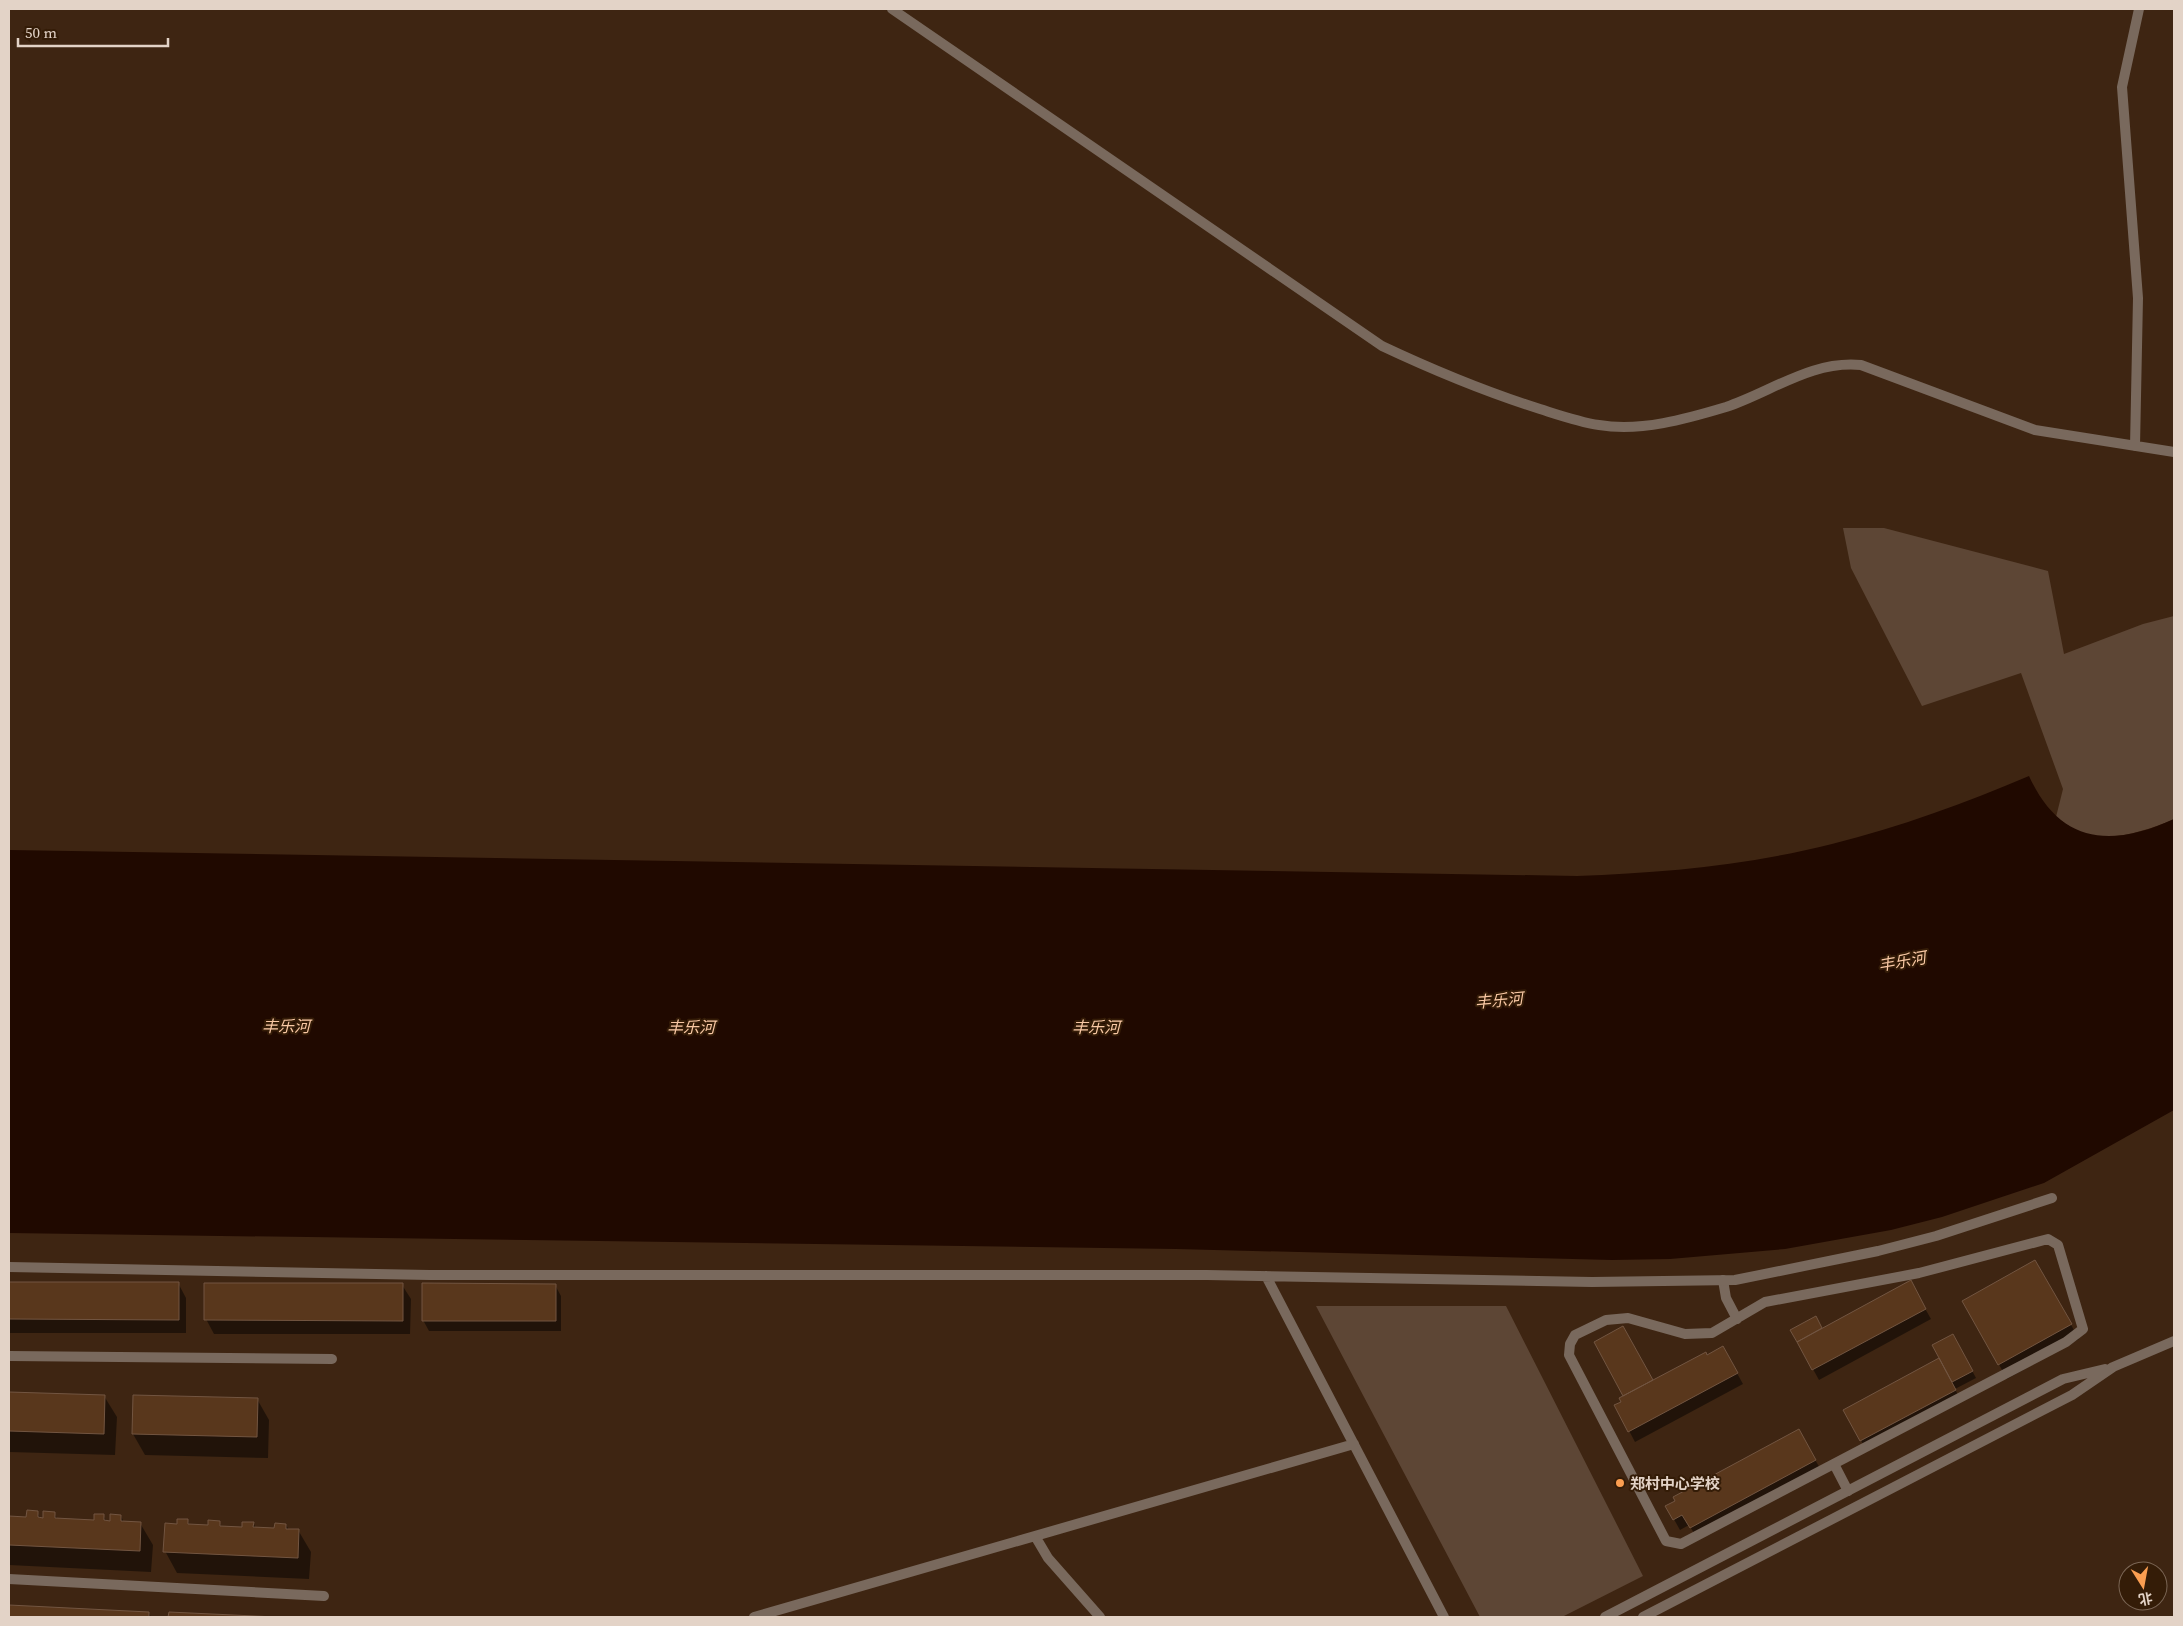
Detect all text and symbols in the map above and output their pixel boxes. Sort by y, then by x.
scale bar [18,15,168,47]
text: 50 m [25,22,57,43]
water label: 丰乐河 [1876,945,1930,976]
water label: 丰乐河 [1474,987,1527,1013]
water label: 丰乐河 [262,1015,313,1037]
water label: 丰乐河 [667,1016,718,1038]
water label: 丰乐河 [1072,1016,1123,1038]
place label: 郑村中心学校 [1630,1473,1720,1494]
marker: 郑村中心学校 [1614,1477,1626,1489]
north arrow [2118,1561,2168,1611]
text: 北 [2137,1588,2154,1610]

